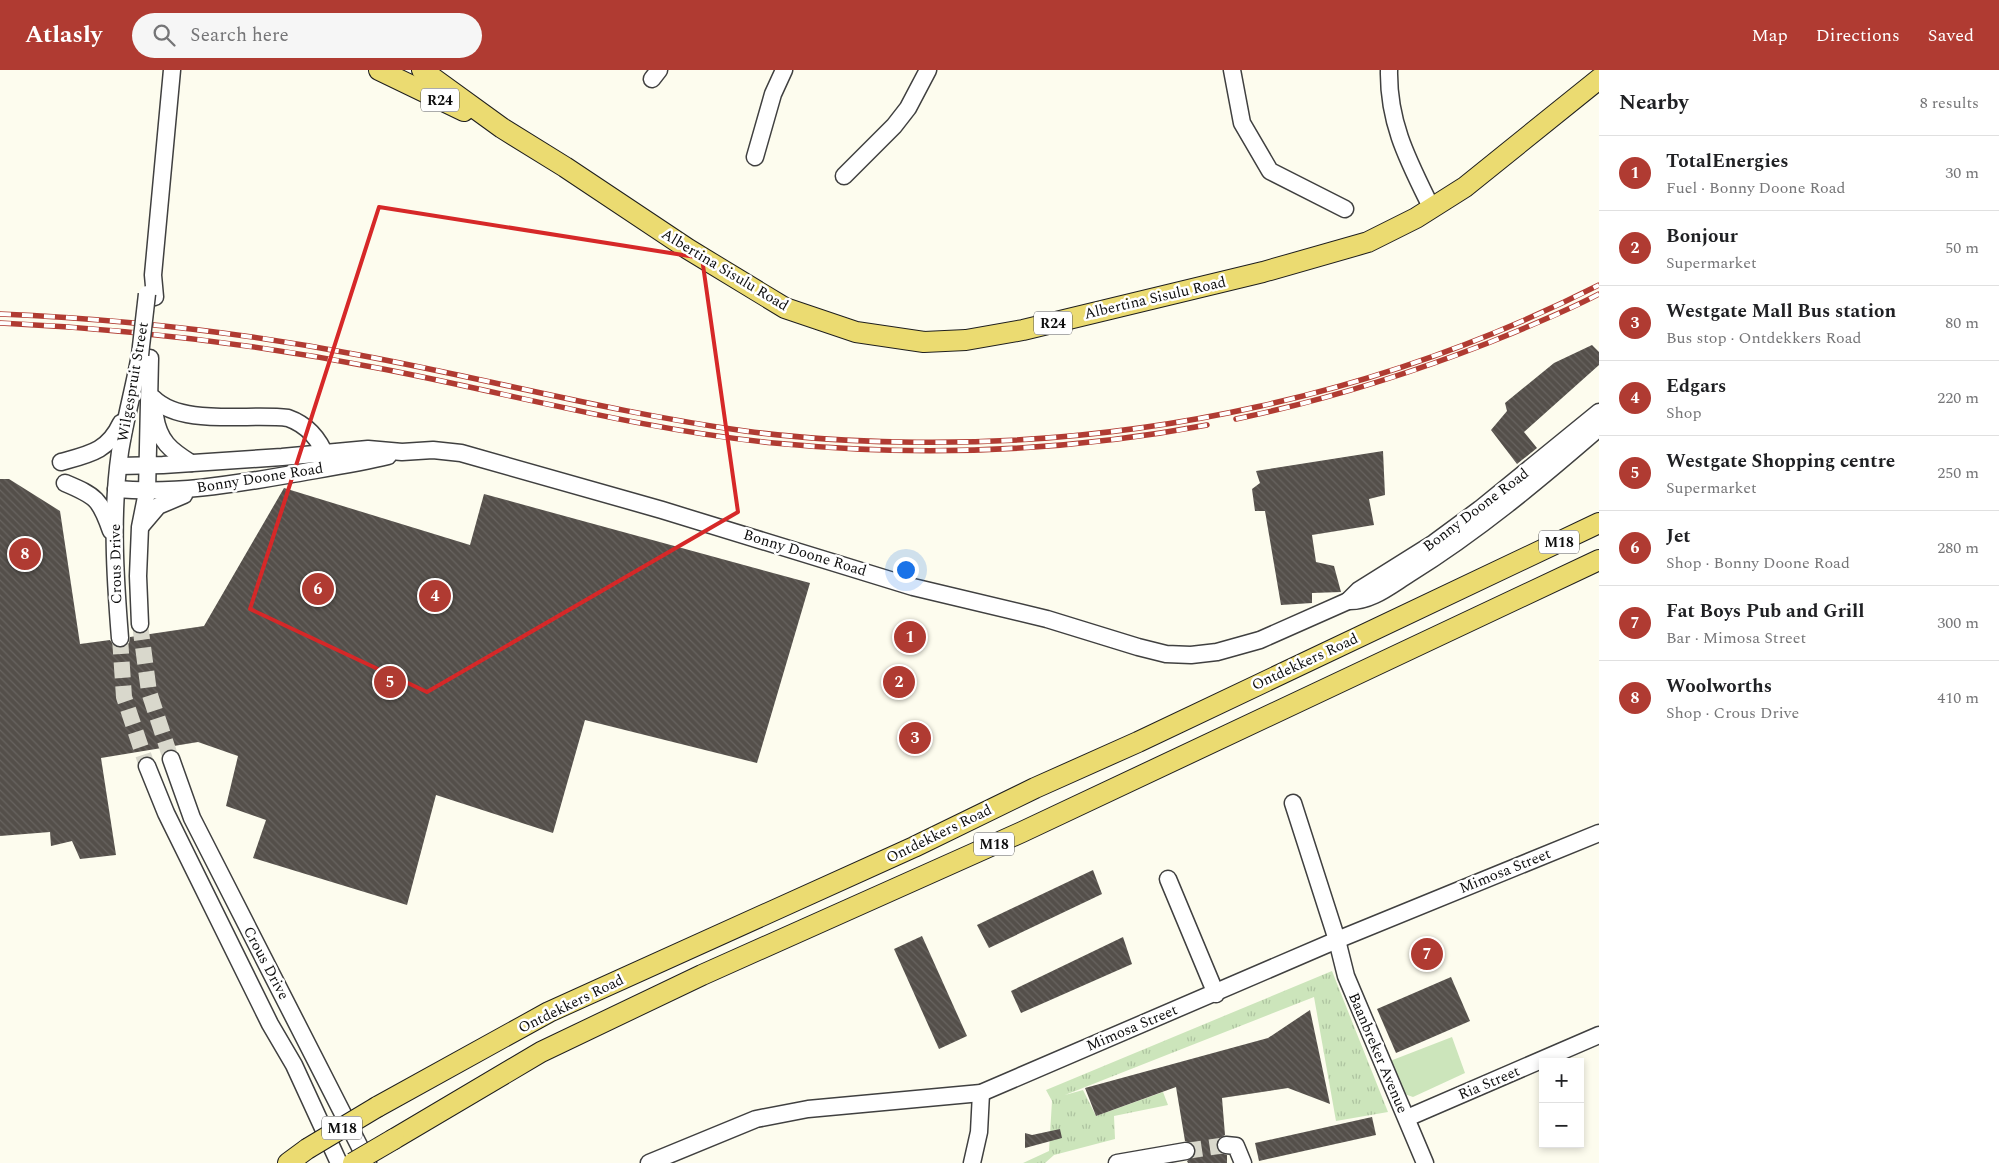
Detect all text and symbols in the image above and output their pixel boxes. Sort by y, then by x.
search box [132,13,482,58]
text: Atlasly [25,17,102,53]
icon: search [150,21,178,49]
text: Search here [190,21,289,50]
text: Map [1752,22,1788,49]
text: Directions [1816,22,1900,49]
text: Saved [1928,22,1974,49]
text: Nearby [1619,87,1689,119]
road number: R24 [421,88,459,112]
text: 8 results [1920,91,1979,115]
text: TotalEnergies [1666,147,1788,176]
text: 1 [1631,161,1639,185]
text: 30 m [1945,161,1979,185]
text: Fuel · Bonny Doone Road [1666,176,1845,200]
text: Bonjour [1666,222,1738,251]
street label: Albertina Sisulu Road [657,223,793,317]
text: 2 [1631,236,1639,260]
text: 50 m [1945,236,1979,260]
text: Supermarket [1666,251,1757,275]
street label: Albertina Sisulu Road [1082,270,1228,326]
text: Westgate Mall Bus station [1666,297,1896,326]
text: 3 [1631,311,1639,335]
text: 80 m [1945,311,1979,335]
road number: R24 [1034,312,1072,334]
street label: Wilgespruit Street [111,320,155,444]
text: Bus stop · Ontdekkers Road [1666,326,1862,350]
text: Edgars [1666,372,1726,401]
text: 4 [1631,386,1639,410]
text: 220 m [1937,386,1979,410]
text: Shop [1666,401,1702,425]
text: Westgate Shopping centre [1666,447,1895,476]
street label: Bonny Doone Road [195,457,325,499]
text: 5 [1631,461,1639,485]
text: 250 m [1937,461,1979,485]
street label: Bonny Doone Road [1418,462,1534,558]
text: Supermarket [1666,476,1757,500]
text: Jet [1666,522,1691,551]
street label: Bonny Doone Road [741,523,869,583]
street label: Crous Drive [104,524,128,604]
road number: M18 [1539,531,1579,554]
pin: 8 [9,535,41,573]
text: 6 [1631,536,1639,560]
text: 280 m [1937,536,1979,560]
text: Shop · Bonny Doone Road [1666,551,1850,575]
your location [893,557,919,583]
pin: 6 [302,570,334,608]
pin: 4 [419,577,451,615]
text: Fat Boys Pub and Grill [1666,597,1864,626]
text: 7 [1631,611,1639,635]
text: 300 m [1937,611,1979,635]
pin: 1 [894,618,926,656]
text: Bar · Mimosa Street [1666,626,1806,650]
street label: Ontdekkers Road [1248,627,1362,697]
pin: 5 [374,663,406,701]
pin: 2 [883,663,915,701]
text: Woolworths [1666,672,1772,701]
text: 8 [1631,686,1639,710]
text: 410 m [1937,686,1979,710]
text: Shop · Crous Drive [1666,701,1799,725]
pin: 3 [899,719,931,757]
street label: Ontdekkers Road [882,798,996,870]
road number: M18 [974,832,1014,856]
street label: Mimosa Street [1456,842,1554,900]
street label: Crous Drive [237,922,295,1004]
pin: 7 [1411,935,1443,973]
street label: Ontdekkers Road [514,968,628,1040]
street label: Baanbreker Avenue [1342,989,1414,1117]
street label: Mimosa Street [1083,998,1181,1058]
map controls [1539,1058,1584,1148]
button: + [1539,1058,1584,1103]
street label: Ria Street [1455,1060,1523,1106]
button: − [1539,1103,1584,1148]
road number: M18 [322,1116,362,1140]

